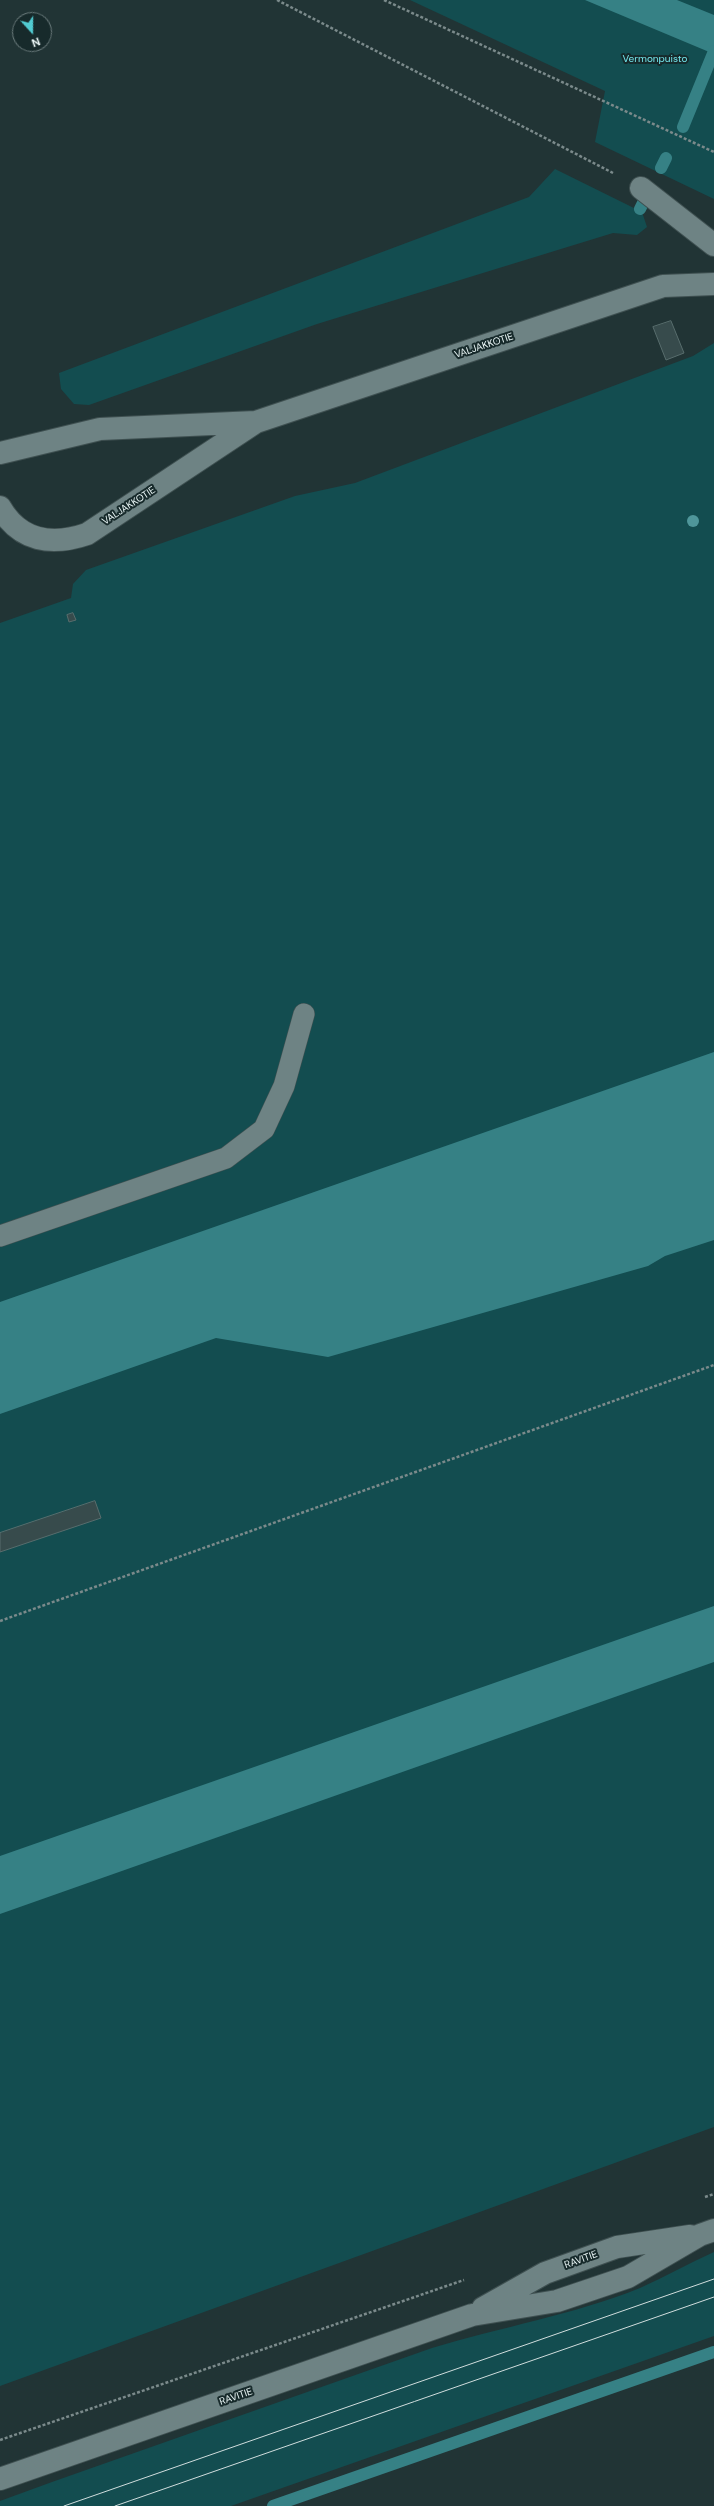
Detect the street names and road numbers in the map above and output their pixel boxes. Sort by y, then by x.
street label: VALJAKKOTIE [453,331,515,361]
street label: VALJAKKOTIE [100,484,158,528]
street label: RAVITIE [563,2249,599,2271]
street label: RAVITIE [218,2386,254,2408]

